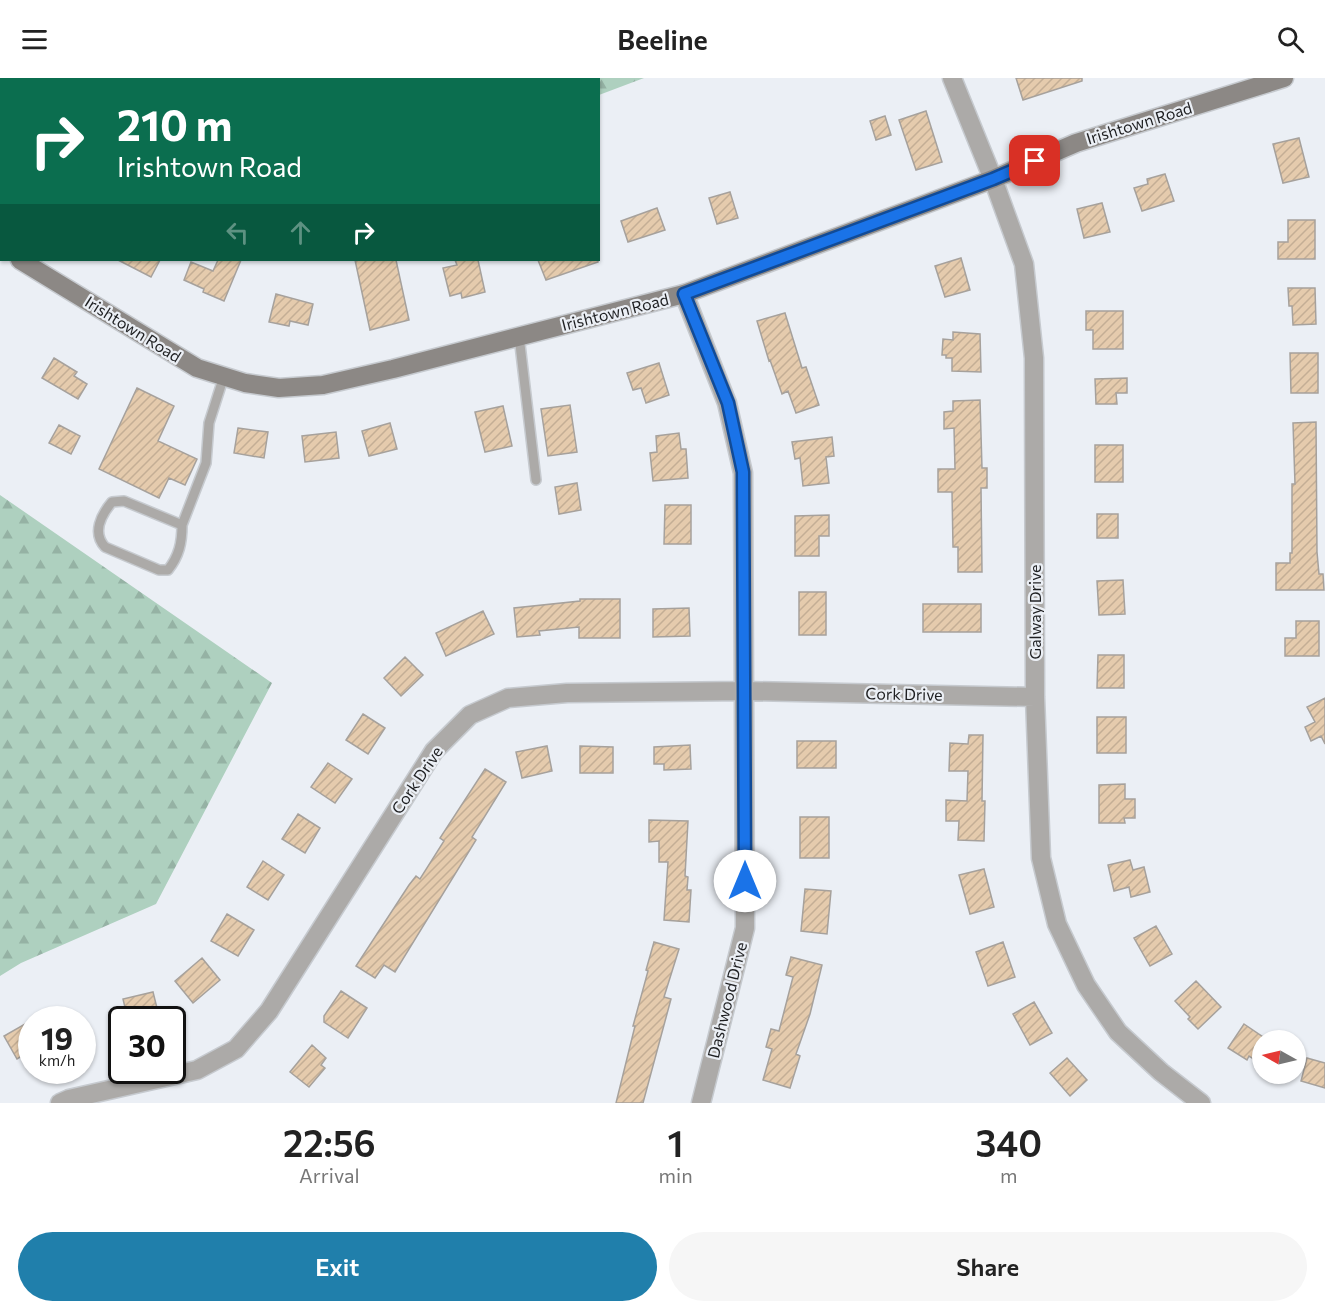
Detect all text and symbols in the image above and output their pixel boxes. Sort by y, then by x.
icon: menu [18,23,51,56]
text: Beeline [617,23,708,56]
icon: search [1274,23,1307,56]
street label: Irishtown Road [1084,97,1194,148]
text: 210 m [117,98,232,150]
icon: right [18,102,96,180]
pin [1009,135,1060,186]
icon: arrive [1018,144,1051,177]
text: Irishtown Road [117,150,302,183]
icon: left [221,216,254,249]
icon: ahead [284,216,317,249]
icon: right [347,216,380,249]
street label: Irishtown Road [559,289,670,334]
street label: Irishtown Road [82,291,185,366]
street label: Galway Drive [1025,565,1044,660]
street label: Cork Drive [865,683,943,704]
street label: Cork Drive [387,742,446,817]
position arrow [713,849,777,913]
street label: Dashwood Drive [703,940,750,1060]
speed limit sign: 30 [108,1006,186,1084]
text: 19 [41,1019,73,1056]
north arrow [1252,1030,1306,1084]
map controls [1252,1030,1306,1084]
text: km/h [39,1051,75,1069]
text: 22:56 [283,1120,376,1164]
text: 1 [668,1120,684,1164]
text: 340 [976,1120,1042,1164]
text: Arrival [299,1163,360,1187]
text: min [659,1163,693,1187]
text: m [1000,1163,1018,1187]
button: Exit [18,1232,657,1301]
button: Share [669,1232,1307,1301]

